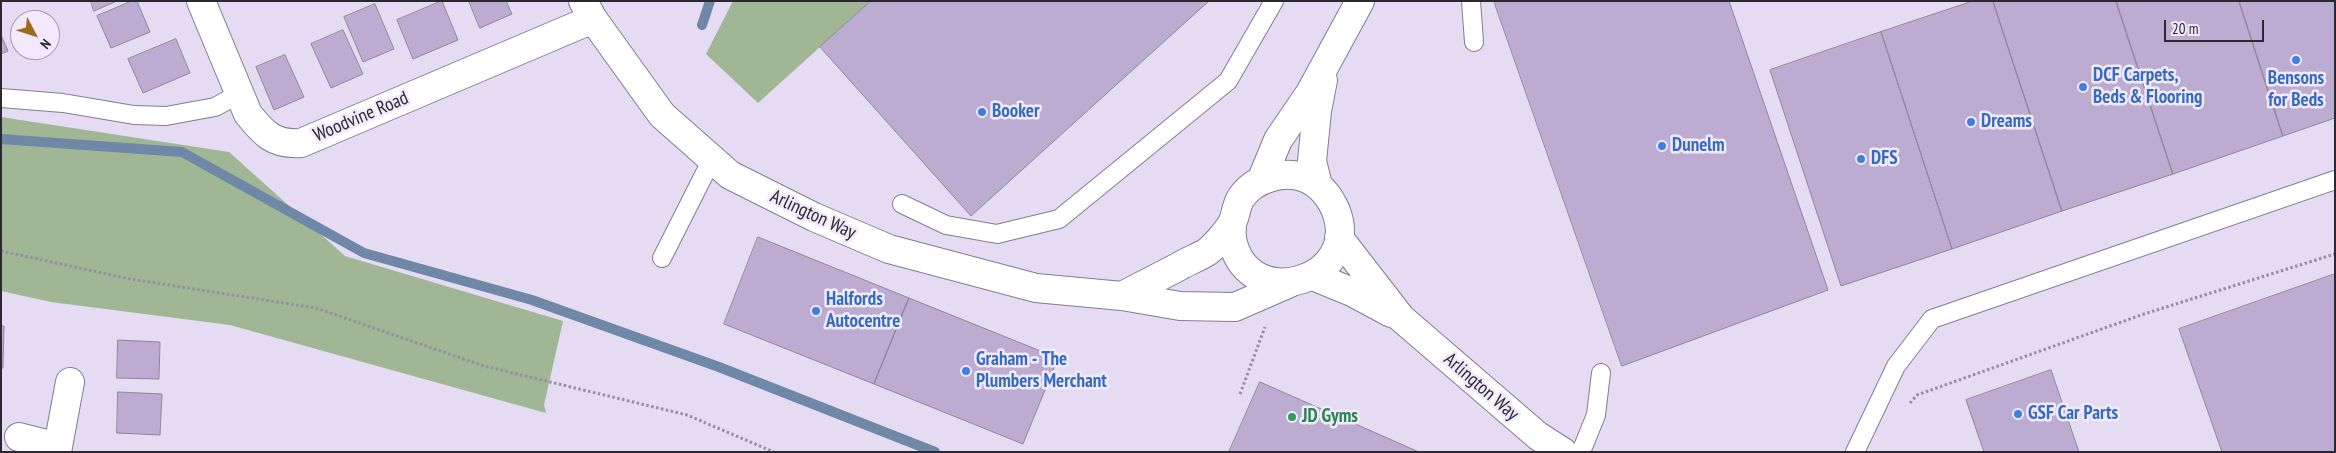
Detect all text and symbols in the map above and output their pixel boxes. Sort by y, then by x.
north arrow [10,10,60,60]
scale bar [2166,10,2266,42]
text: 20 m [2172,19,2198,38]
text: N [36,35,55,53]
marker: Bensons for Beds [2290,54,2302,66]
place label: DCF Carpets, Beds & Flooring [2093,65,2202,109]
place label: Bensons for Beds [2268,68,2324,112]
marker: DCF Carpets, Beds & Flooring [2077,81,2089,93]
street label: Woodvine Road [310,87,412,147]
place label: Booker [992,101,1040,123]
marker: Booker [976,106,988,118]
place label: Dreams [1981,111,2032,133]
marker: Dreams [1965,116,1977,128]
place label: Dunelm [1672,135,1725,157]
marker: Dunelm [1656,140,1668,152]
place label: DFS [1871,148,1897,170]
marker: DFS [1855,153,1867,165]
street label: Arlington Way [767,185,859,245]
place label: Halfords Autocentre [826,289,900,333]
marker: Halfords Autocentre [810,305,822,317]
street label: Arlington Way [1439,348,1523,426]
place label: Graham - The Plumbers Merchant [976,349,1107,393]
marker: Graham - The Plumbers Merchant [960,365,972,377]
place label: GSF Car Parts [2028,403,2118,425]
place label: JD Gyms [1302,406,1358,428]
marker: GSF Car Parts [2012,408,2024,420]
marker: JD Gyms [1286,411,1298,423]

